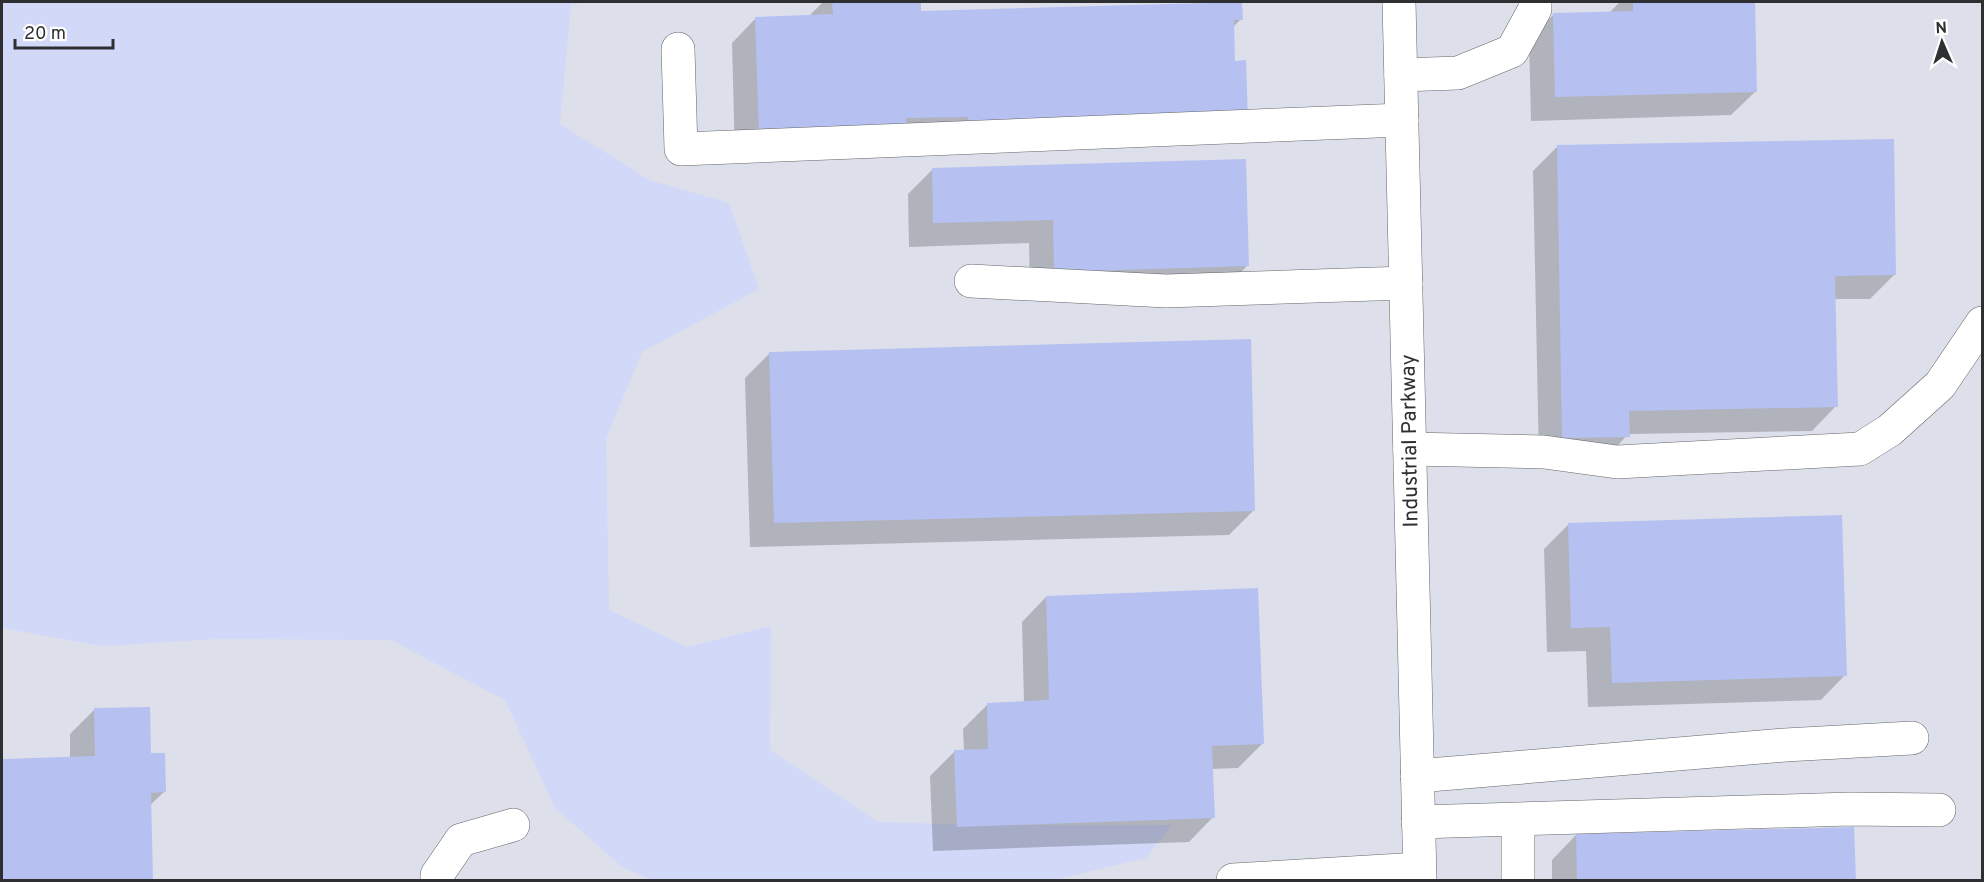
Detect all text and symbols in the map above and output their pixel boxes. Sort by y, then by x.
scale bar [15,12,112,50]
north arrow [1912,12,1972,72]
text: N [1935,19,1948,39]
text: 20 m [24,23,66,46]
street label: Industrial Parkway [1395,354,1426,528]

